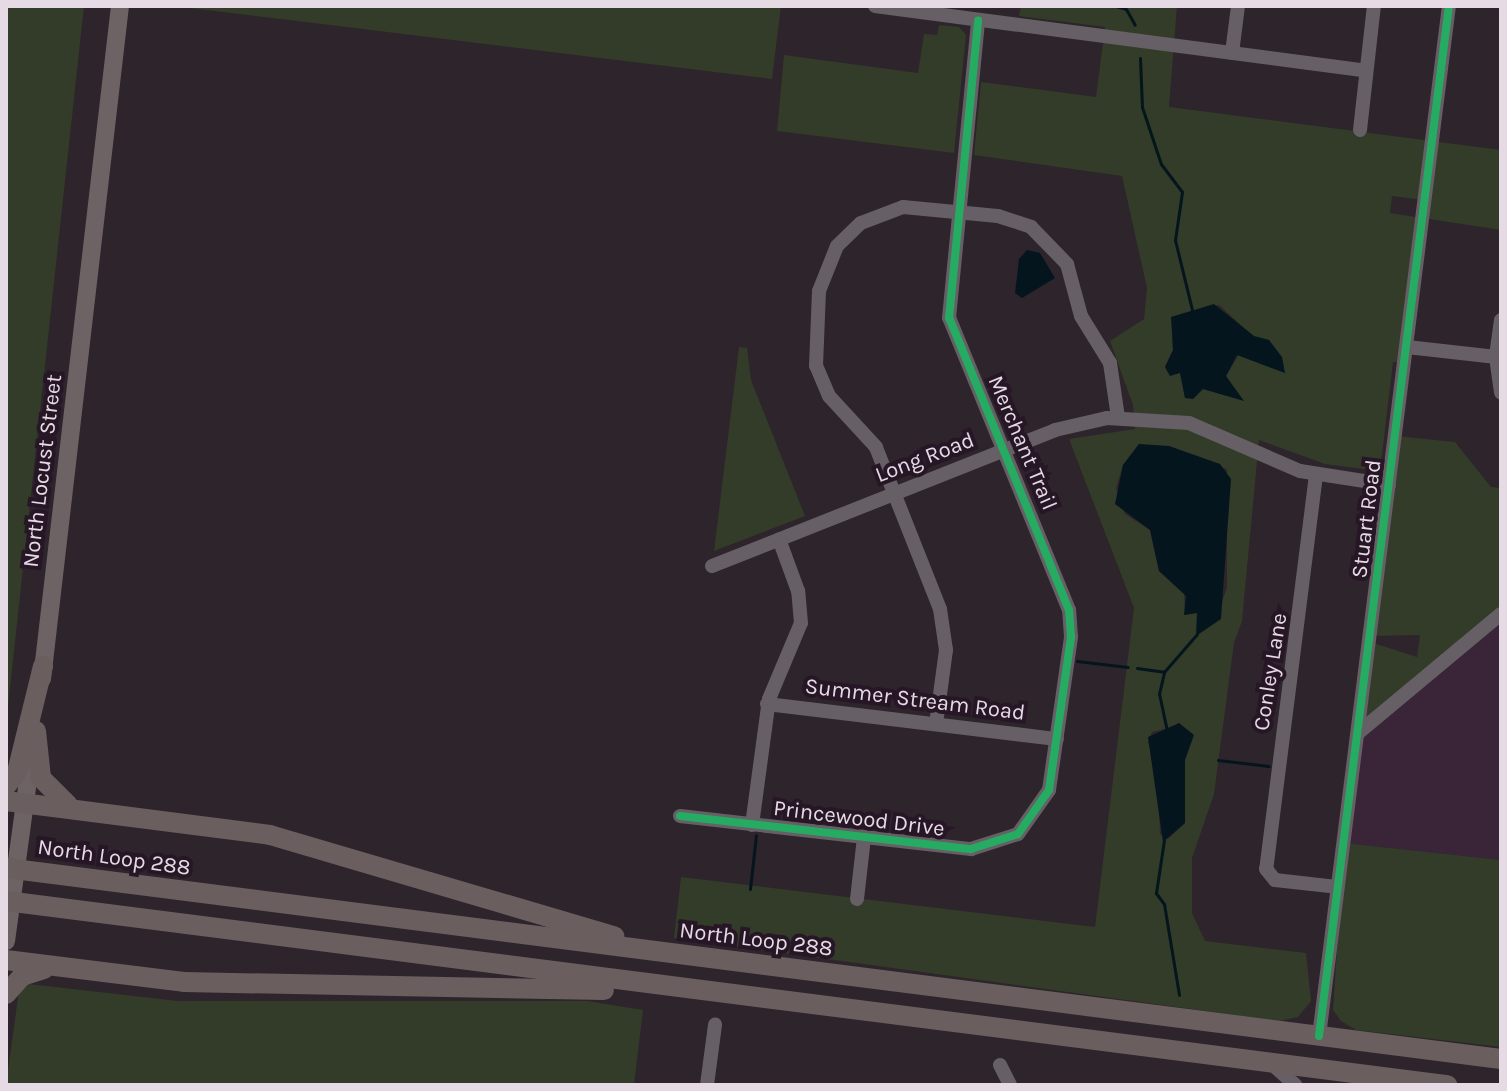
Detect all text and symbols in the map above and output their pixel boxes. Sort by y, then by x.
street label: Merchant Trail [982,372,1062,514]
street label: North Locust Street [18,373,68,569]
street label: Long Road [872,427,978,489]
street label: Stuart Road [1347,458,1387,580]
street label: Conley Lane [1249,611,1293,733]
street label: Summer Stream Road [803,673,1027,727]
street label: Princewood Drive [772,795,946,843]
street label: North Loop 288 [36,834,192,882]
street label: North Loop 288 [678,918,834,962]

